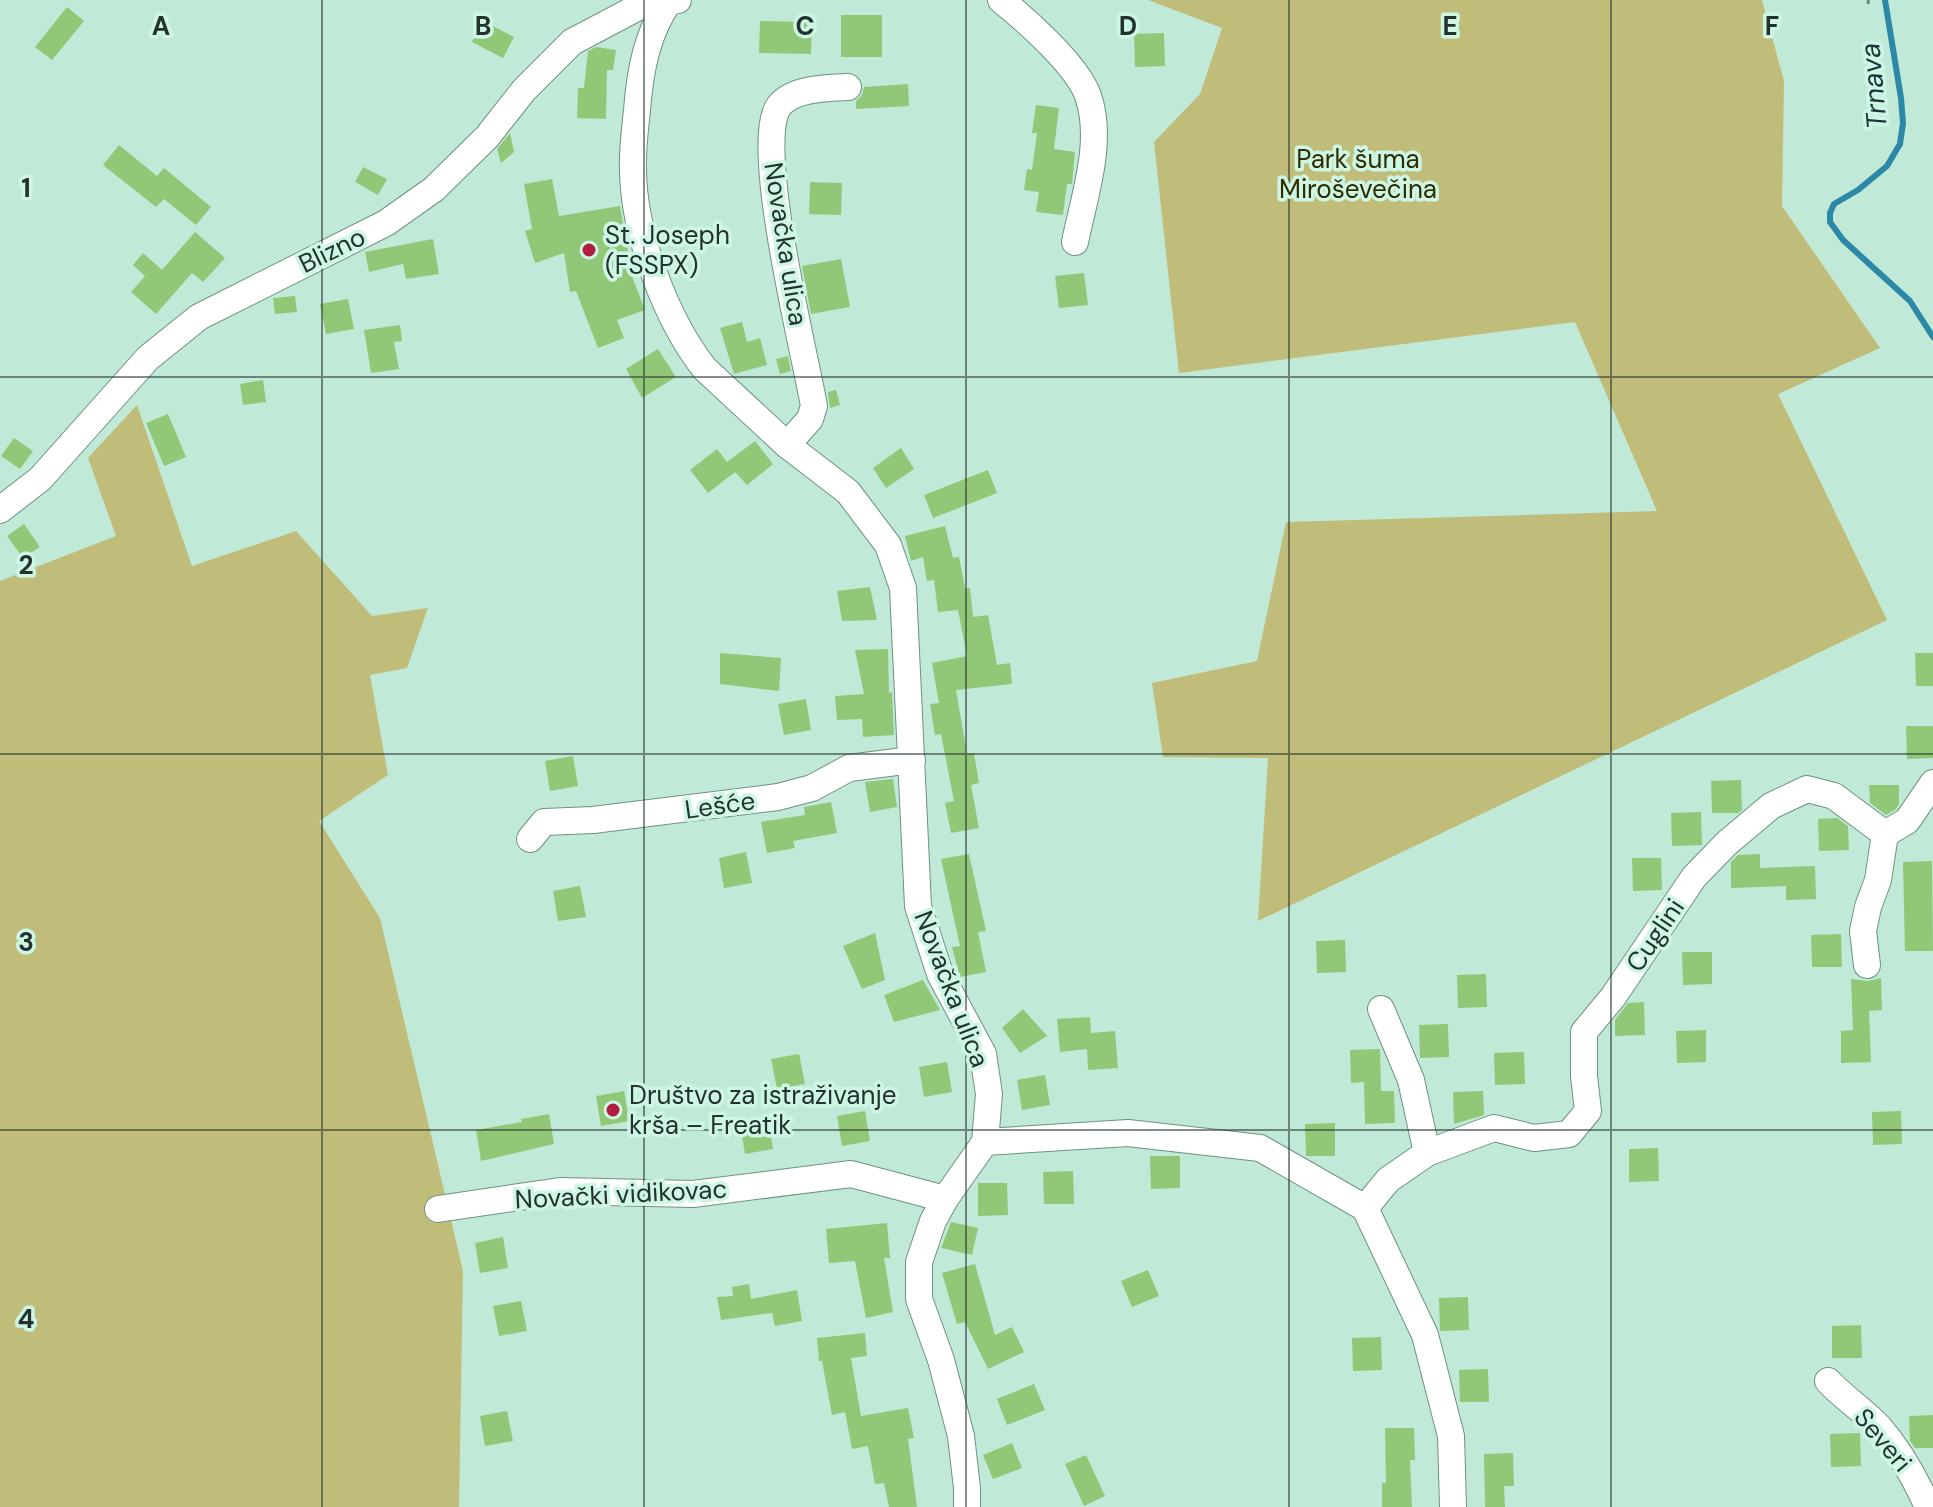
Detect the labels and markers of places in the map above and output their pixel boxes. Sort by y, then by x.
place label: St. Joseph (FSSPX) [605,218,730,282]
marker: St. Joseph (FSSPX) [580,241,598,259]
place label: Društvo za istraživanje krša – Freatik [629,1078,896,1142]
marker: Društvo za istraživanje krša – Freatik [604,1101,622,1119]

